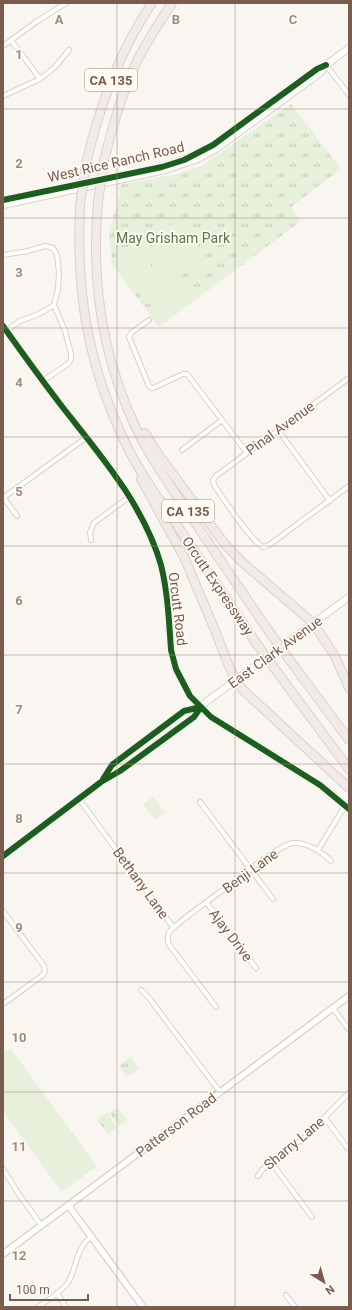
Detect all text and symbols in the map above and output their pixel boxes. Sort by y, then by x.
text: A [55,12,64,27]
text: B [172,12,180,27]
text: C [289,12,298,27]
text: 1 [15,47,23,62]
road number: CA 135 [85,69,137,91]
street label: West Rice Ranch Road [46,138,186,186]
text: 2 [15,156,23,171]
park label: May Grisham Park [116,230,231,246]
text: 3 [15,265,23,280]
text: 4 [15,375,23,390]
street label: Pinal Avenue [243,398,317,458]
text: 5 [15,484,23,499]
road number: CA 135 [162,500,214,522]
street label: Orcutt Expressway [179,534,257,639]
street label: Orcutt Road [166,571,190,647]
text: 6 [15,593,23,608]
street label: East Clark Avenue [225,613,325,691]
text: 7 [15,702,23,717]
text: 8 [15,811,23,826]
street label: Bethany Lane [110,844,172,922]
street label: Benji Lane [219,846,281,896]
street label: Ajay Drive [206,906,256,964]
text: 9 [15,920,23,935]
text: 10 [12,1030,26,1045]
street label: Patterson Road [133,1090,219,1160]
street label: Sharry Lane [261,1113,327,1173]
text: 11 [12,1139,26,1154]
text: 12 [12,1248,26,1263]
north arrow [304,1262,344,1302]
scale bar [10,1276,88,1302]
text: N [323,1282,337,1297]
text: 100 m [16,1283,50,1297]

